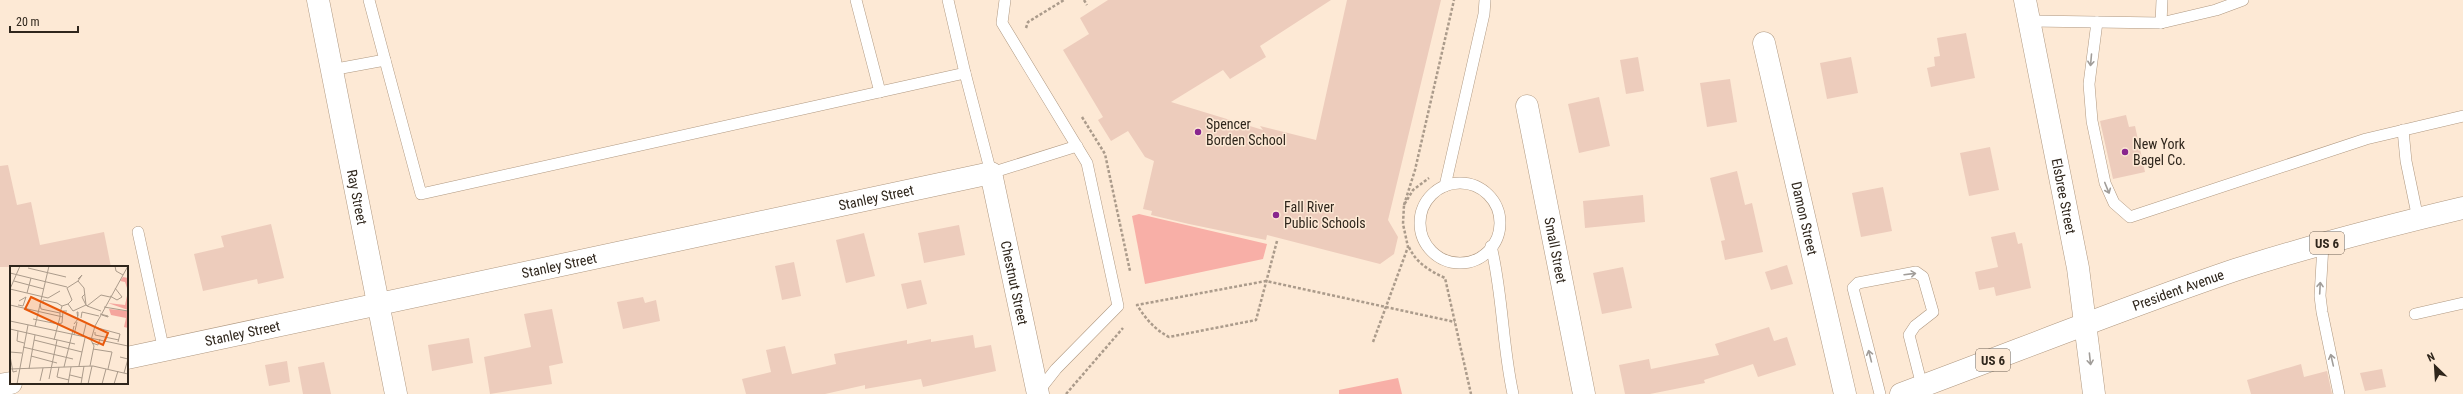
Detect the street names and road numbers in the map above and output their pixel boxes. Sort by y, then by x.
street label: Elsbree Street [2049,157,2079,235]
street label: Ray Street [344,168,370,226]
street label: Damon Street [1788,180,1821,257]
street label: Stanley Street [837,182,915,213]
street label: Small Street [1541,216,1570,285]
road number: US 6 [2310,232,2344,254]
street label: Chestnut Street [998,239,1031,326]
street label: Stanley Street [520,250,598,281]
street label: President Avenue [2130,266,2226,314]
street label: Stanley Street [203,317,281,349]
road number: US 6 [1976,349,2010,371]

